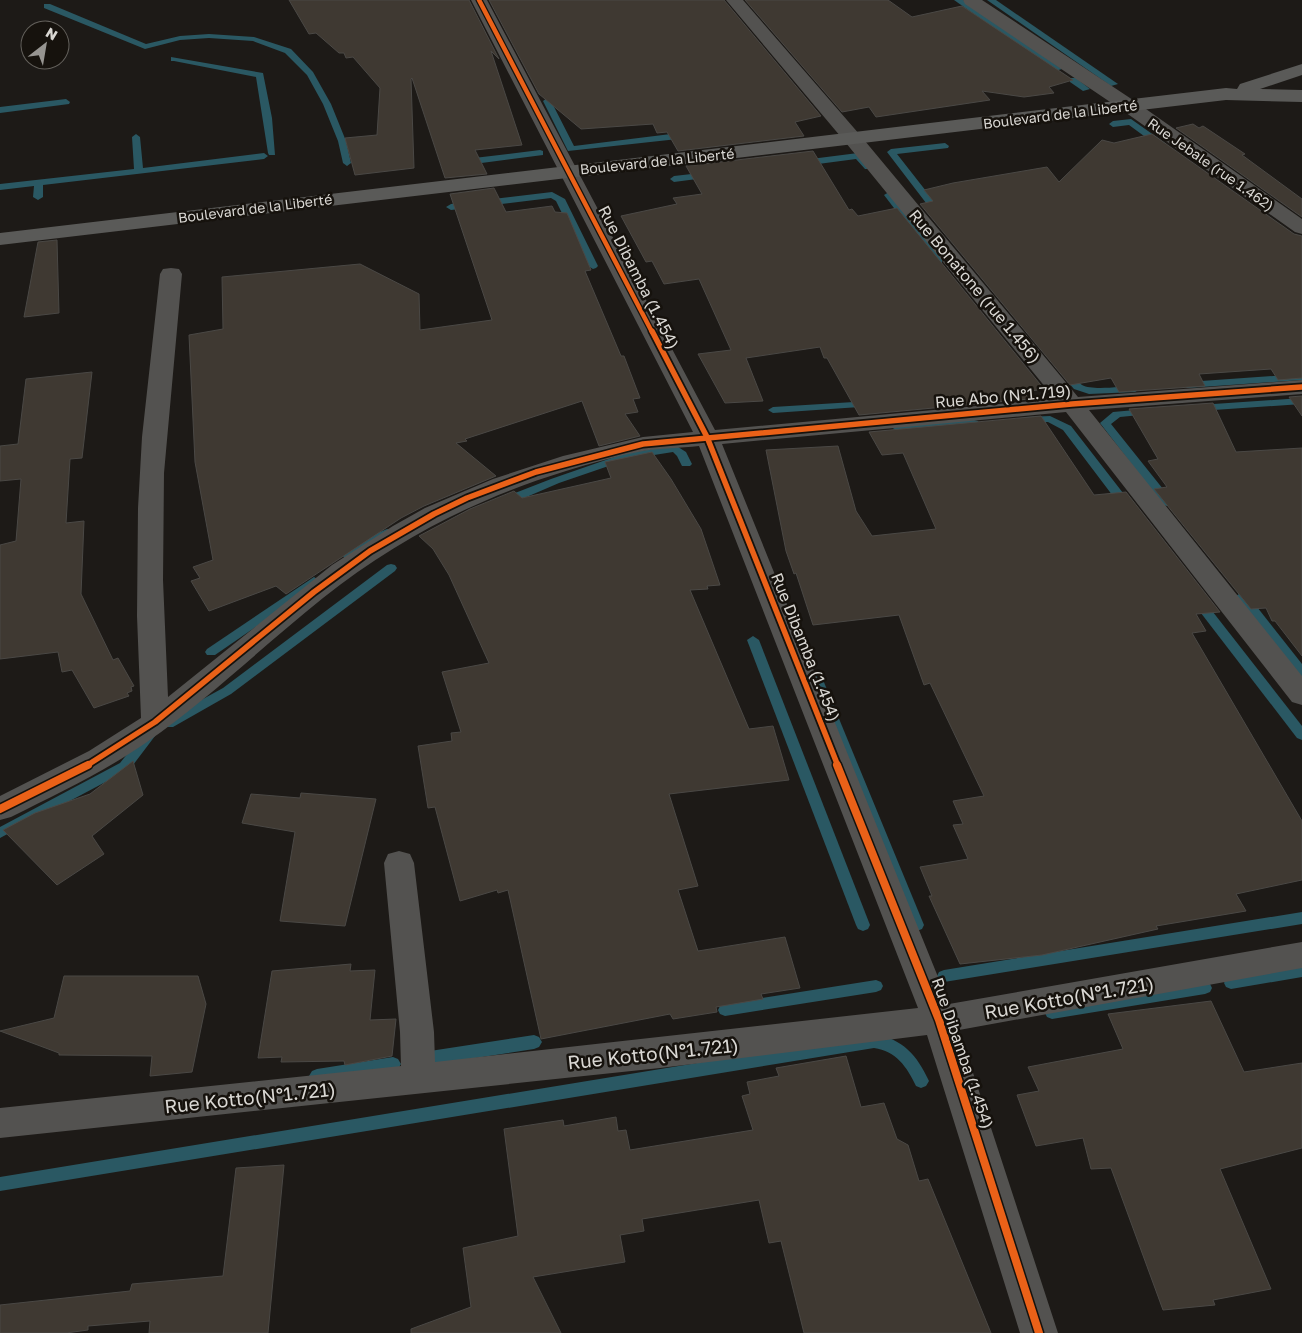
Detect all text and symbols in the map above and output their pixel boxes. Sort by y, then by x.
north arrow [20,20,70,70]
text: N [43,23,61,43]
street label: Boulevard de la Liberté [982,96,1138,132]
street label: Rue Jebale (rue 1.462) [1145,114,1277,214]
street label: Boulevard de la Liberté [579,144,735,178]
street label: Boulevard de la Liberté [177,190,333,226]
street label: Rue Dibamba (1.454) [594,202,684,352]
street label: Rue Bonatone (rue 1.456) [905,205,1045,367]
street label: Rue Abo (N°1.719) [934,380,1072,412]
street label: Rue Dibamba (1.454) [767,570,845,724]
street label: Rue Kotto(N°1.721) [982,971,1156,1023]
street label: Rue Dibamba (1.454) [928,975,998,1131]
street label: Rue Kotto(N°1.721) [566,1033,740,1073]
street label: Rue Kotto(N°1.721) [163,1077,337,1117]

